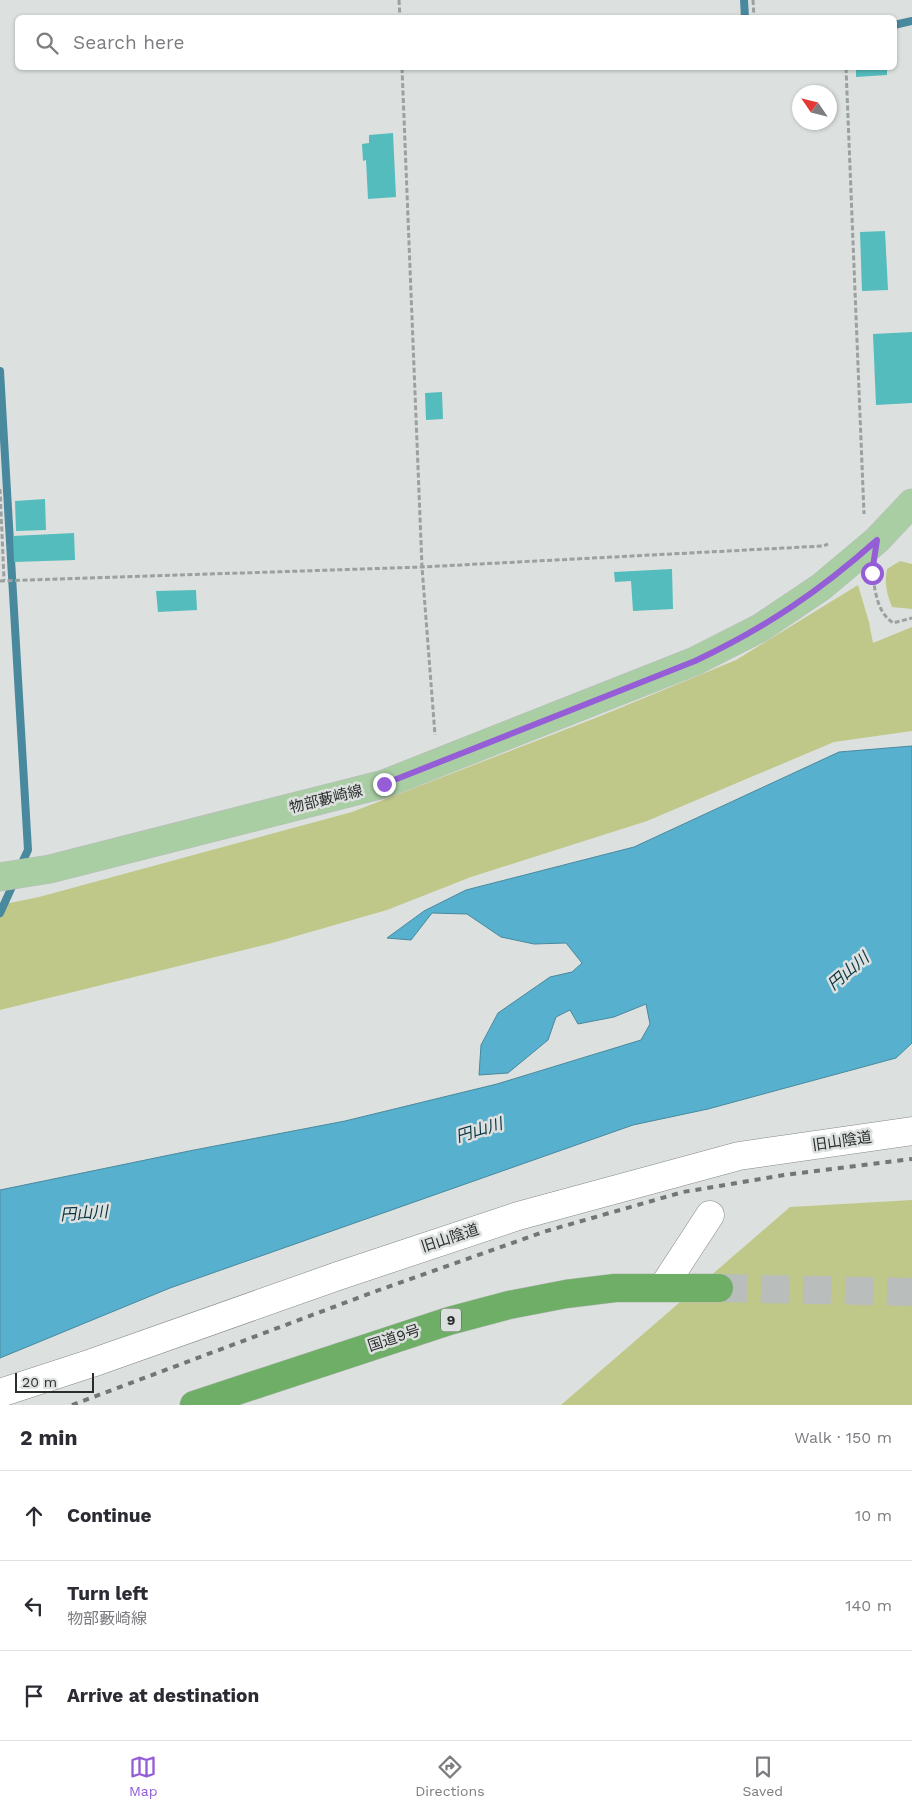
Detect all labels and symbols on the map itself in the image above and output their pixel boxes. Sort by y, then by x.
north arrow [792,85,837,130]
route start [861,562,884,585]
route end [373,773,396,796]
street label: 物部藪崎線 [287,781,365,817]
water label: 円山川 [824,947,874,994]
water label: 円山川 [453,1113,507,1146]
street label: 旧山陰道 [811,1128,873,1154]
water label: 円山川 [59,1202,111,1224]
street label: 旧山陰道 [419,1220,481,1256]
road number: 9 [441,1308,461,1332]
street label: 国道9号 [365,1321,423,1355]
scale bar [15,1370,94,1393]

